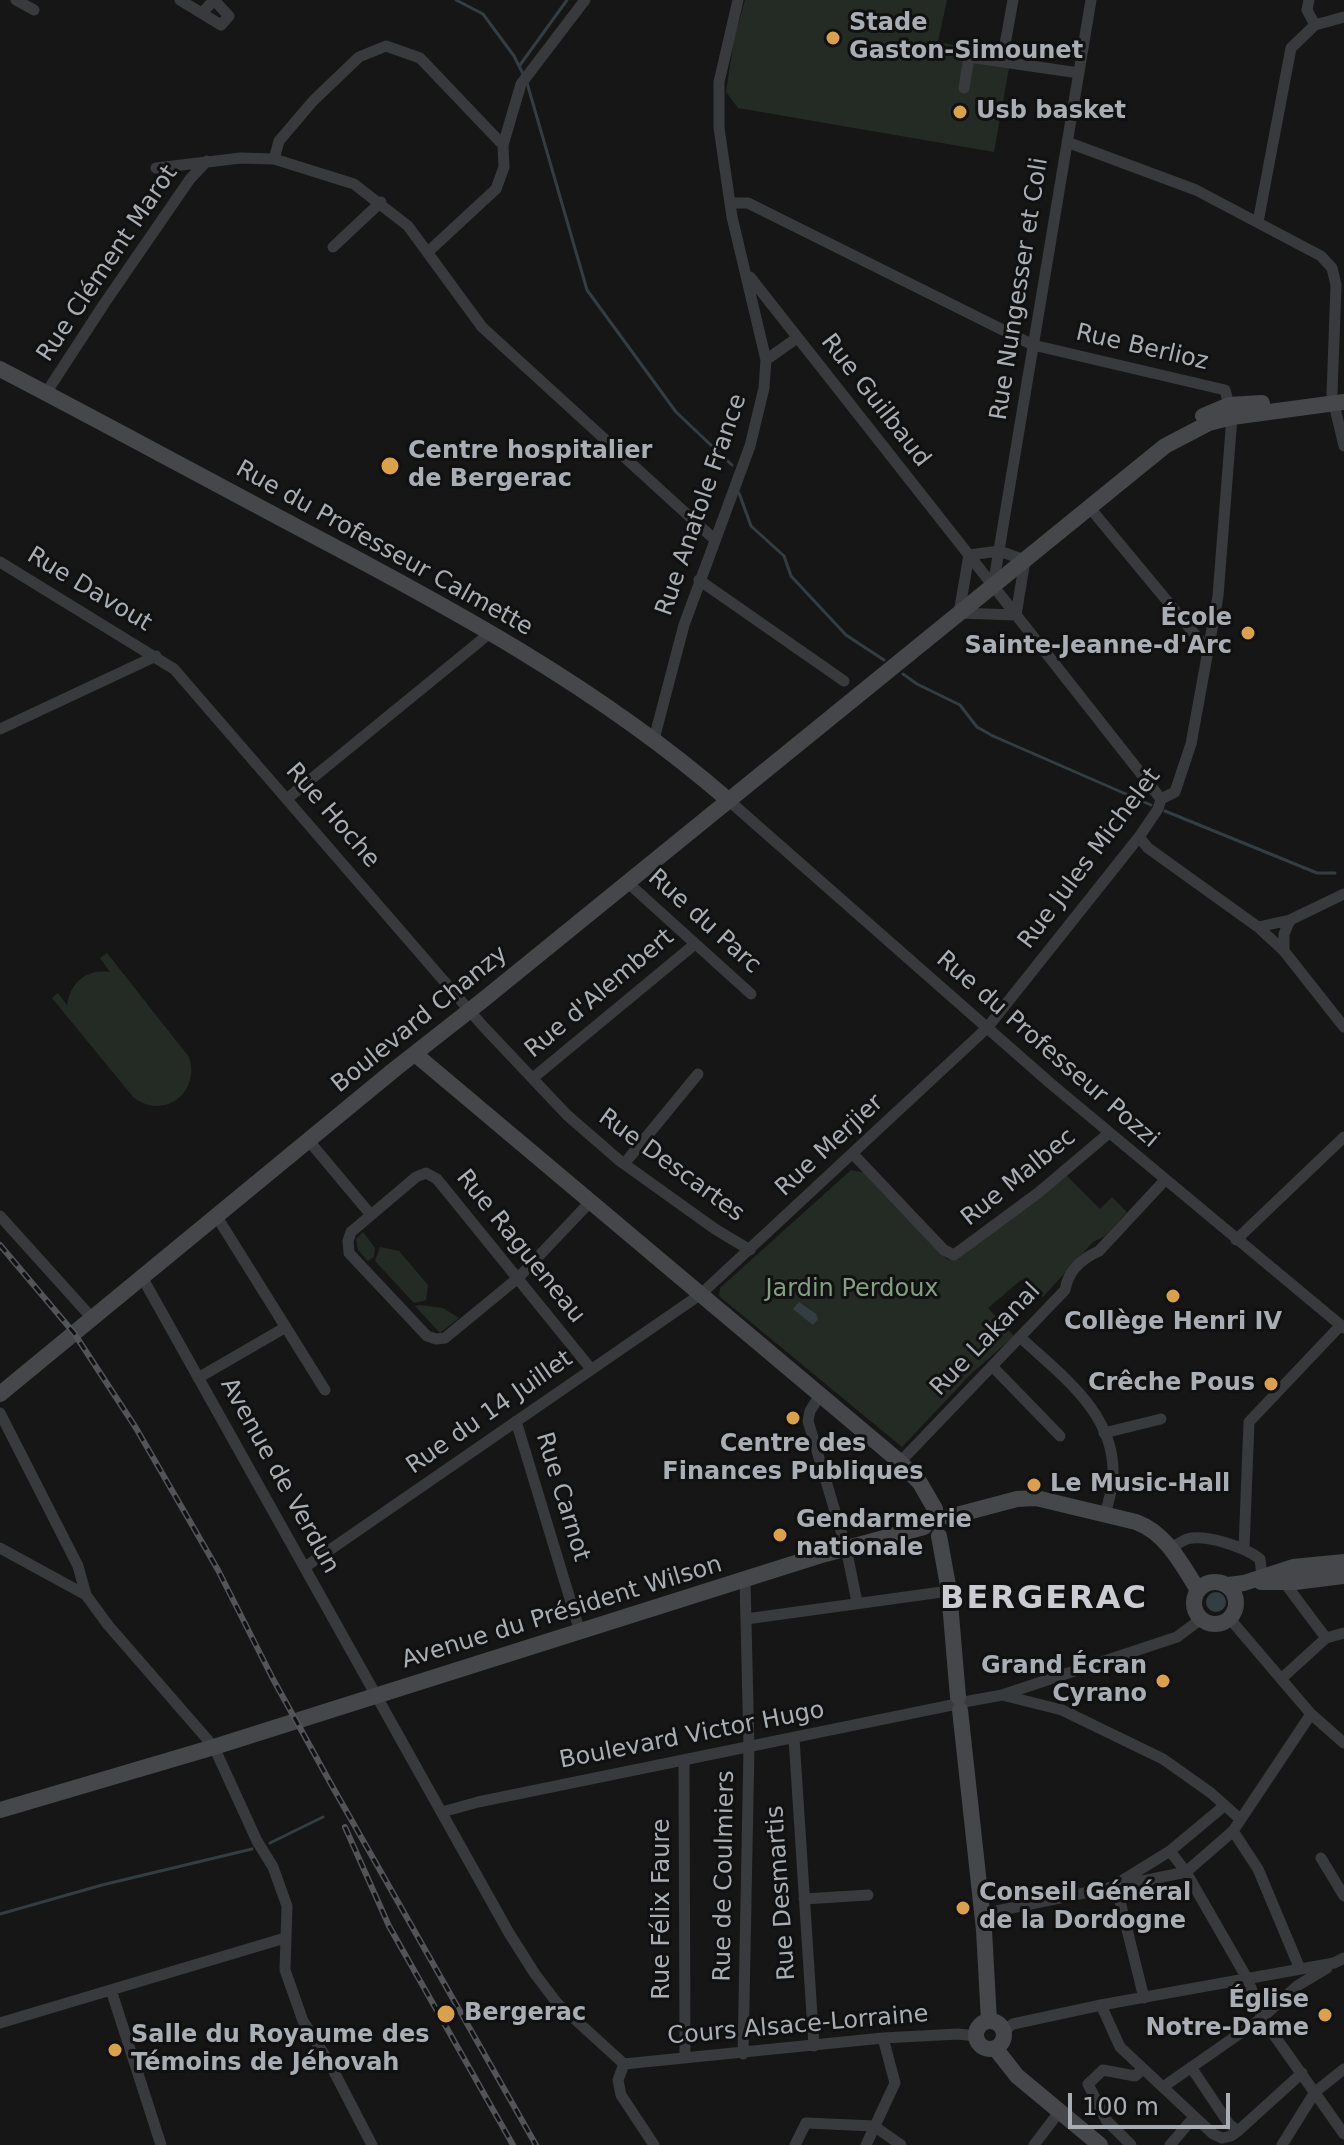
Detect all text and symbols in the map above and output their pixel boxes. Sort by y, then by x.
place label: Stade Gaston-Simounet [849,10,1083,66]
marker: Stade Gaston-Simounet [824,29,842,47]
place label: Usb basket [976,98,1126,126]
marker: Usb basket [951,103,969,121]
street label: Rue Nungesser et Coli [985,156,1055,422]
street label: Rue Clément Marot [32,160,184,368]
street label: Rue Berlioz [1073,319,1211,377]
street label: Rue Guilbaud [814,329,936,473]
street label: Rue Anatole France [651,390,753,620]
place label: Centre hospitalier de Bergerac [408,438,652,494]
street label: Rue du Professeur Calmette [231,455,537,643]
marker: Centre hospitalier de Bergerac [379,455,401,477]
street label: Rue Davout [22,542,156,638]
place label: École Sainte-Jeanne-d'Arc [965,605,1232,661]
marker: École Sainte-Jeanne-d'Arc [1239,624,1257,642]
street label: Rue Hoche [279,758,385,874]
street label: Rue Jules Michelet [1013,763,1167,955]
street label: Rue du Parc [642,864,766,980]
street label: Rue d'Alembert [520,923,680,1065]
street label: Boulevard Chanzy [326,940,514,1100]
street label: Rue du Professeur Pozzi [930,946,1164,1154]
street label: Rue Merjier [770,1089,890,1203]
street label: Rue Descartes [592,1103,750,1229]
street label: Rue Malbec [956,1123,1082,1233]
street label: Rue Ragueneau [449,1164,591,1330]
park label: Jardin Perdoux [765,1276,939,1304]
street label: Rue Lakanal [925,1277,1047,1403]
marker: Collège Henri IV [1164,1287,1182,1305]
place label: Collège Henri IV [1064,1309,1282,1337]
street label: Rue du 14 Juillet [401,1345,579,1481]
place label: Crêche Pous [1088,1370,1255,1398]
street label: Avenue de Verdun [213,1373,345,1579]
marker: Crêche Pous [1262,1375,1280,1393]
marker: Centre des Finances Publiques [784,1409,802,1427]
street label: Rue Carnot [529,1429,595,1565]
place label: Centre des Finances Publiques [662,1431,924,1487]
place label: Le Music-Hall [1050,1471,1230,1499]
marker: Le Music-Hall [1025,1476,1043,1494]
place label: Gendarmerie nationale [796,1507,972,1563]
marker: Gendarmerie nationale [771,1526,789,1544]
street label: Avenue du Président Wilson [398,1550,726,1676]
district label: BERGERAC [940,1581,1148,1619]
place label: Grand Écran Cyrano [981,1653,1147,1709]
marker: Grand Écran Cyrano [1154,1672,1172,1690]
street label: Boulevard Victor Hugo [557,1696,827,1776]
street label: Rue de Coulmiers [709,1770,741,1982]
street label: Rue Desmartis [762,1804,802,1982]
street label: Rue Félix Faure [649,1818,677,2000]
place label: Conseil Général de la Dordogne [979,1880,1191,1936]
marker: Conseil Général de la Dordogne [954,1899,972,1917]
place label: Église Notre-Dame [1145,1987,1309,2043]
place label: Bergerac [464,2000,586,2028]
street label: Cours Alsace-Lorraine [666,2000,930,2052]
marker: Bergerac [435,2003,457,2025]
marker: Église Notre-Dame [1316,2006,1334,2024]
place label: Salle du Royaume des Témoins de Jéhovah [131,2022,429,2078]
marker: Salle du Royaume des Témoins de Jéhovah [106,2041,124,2059]
scale bar [1072,2077,1234,2127]
text: 100 m [1082,2093,1159,2121]

